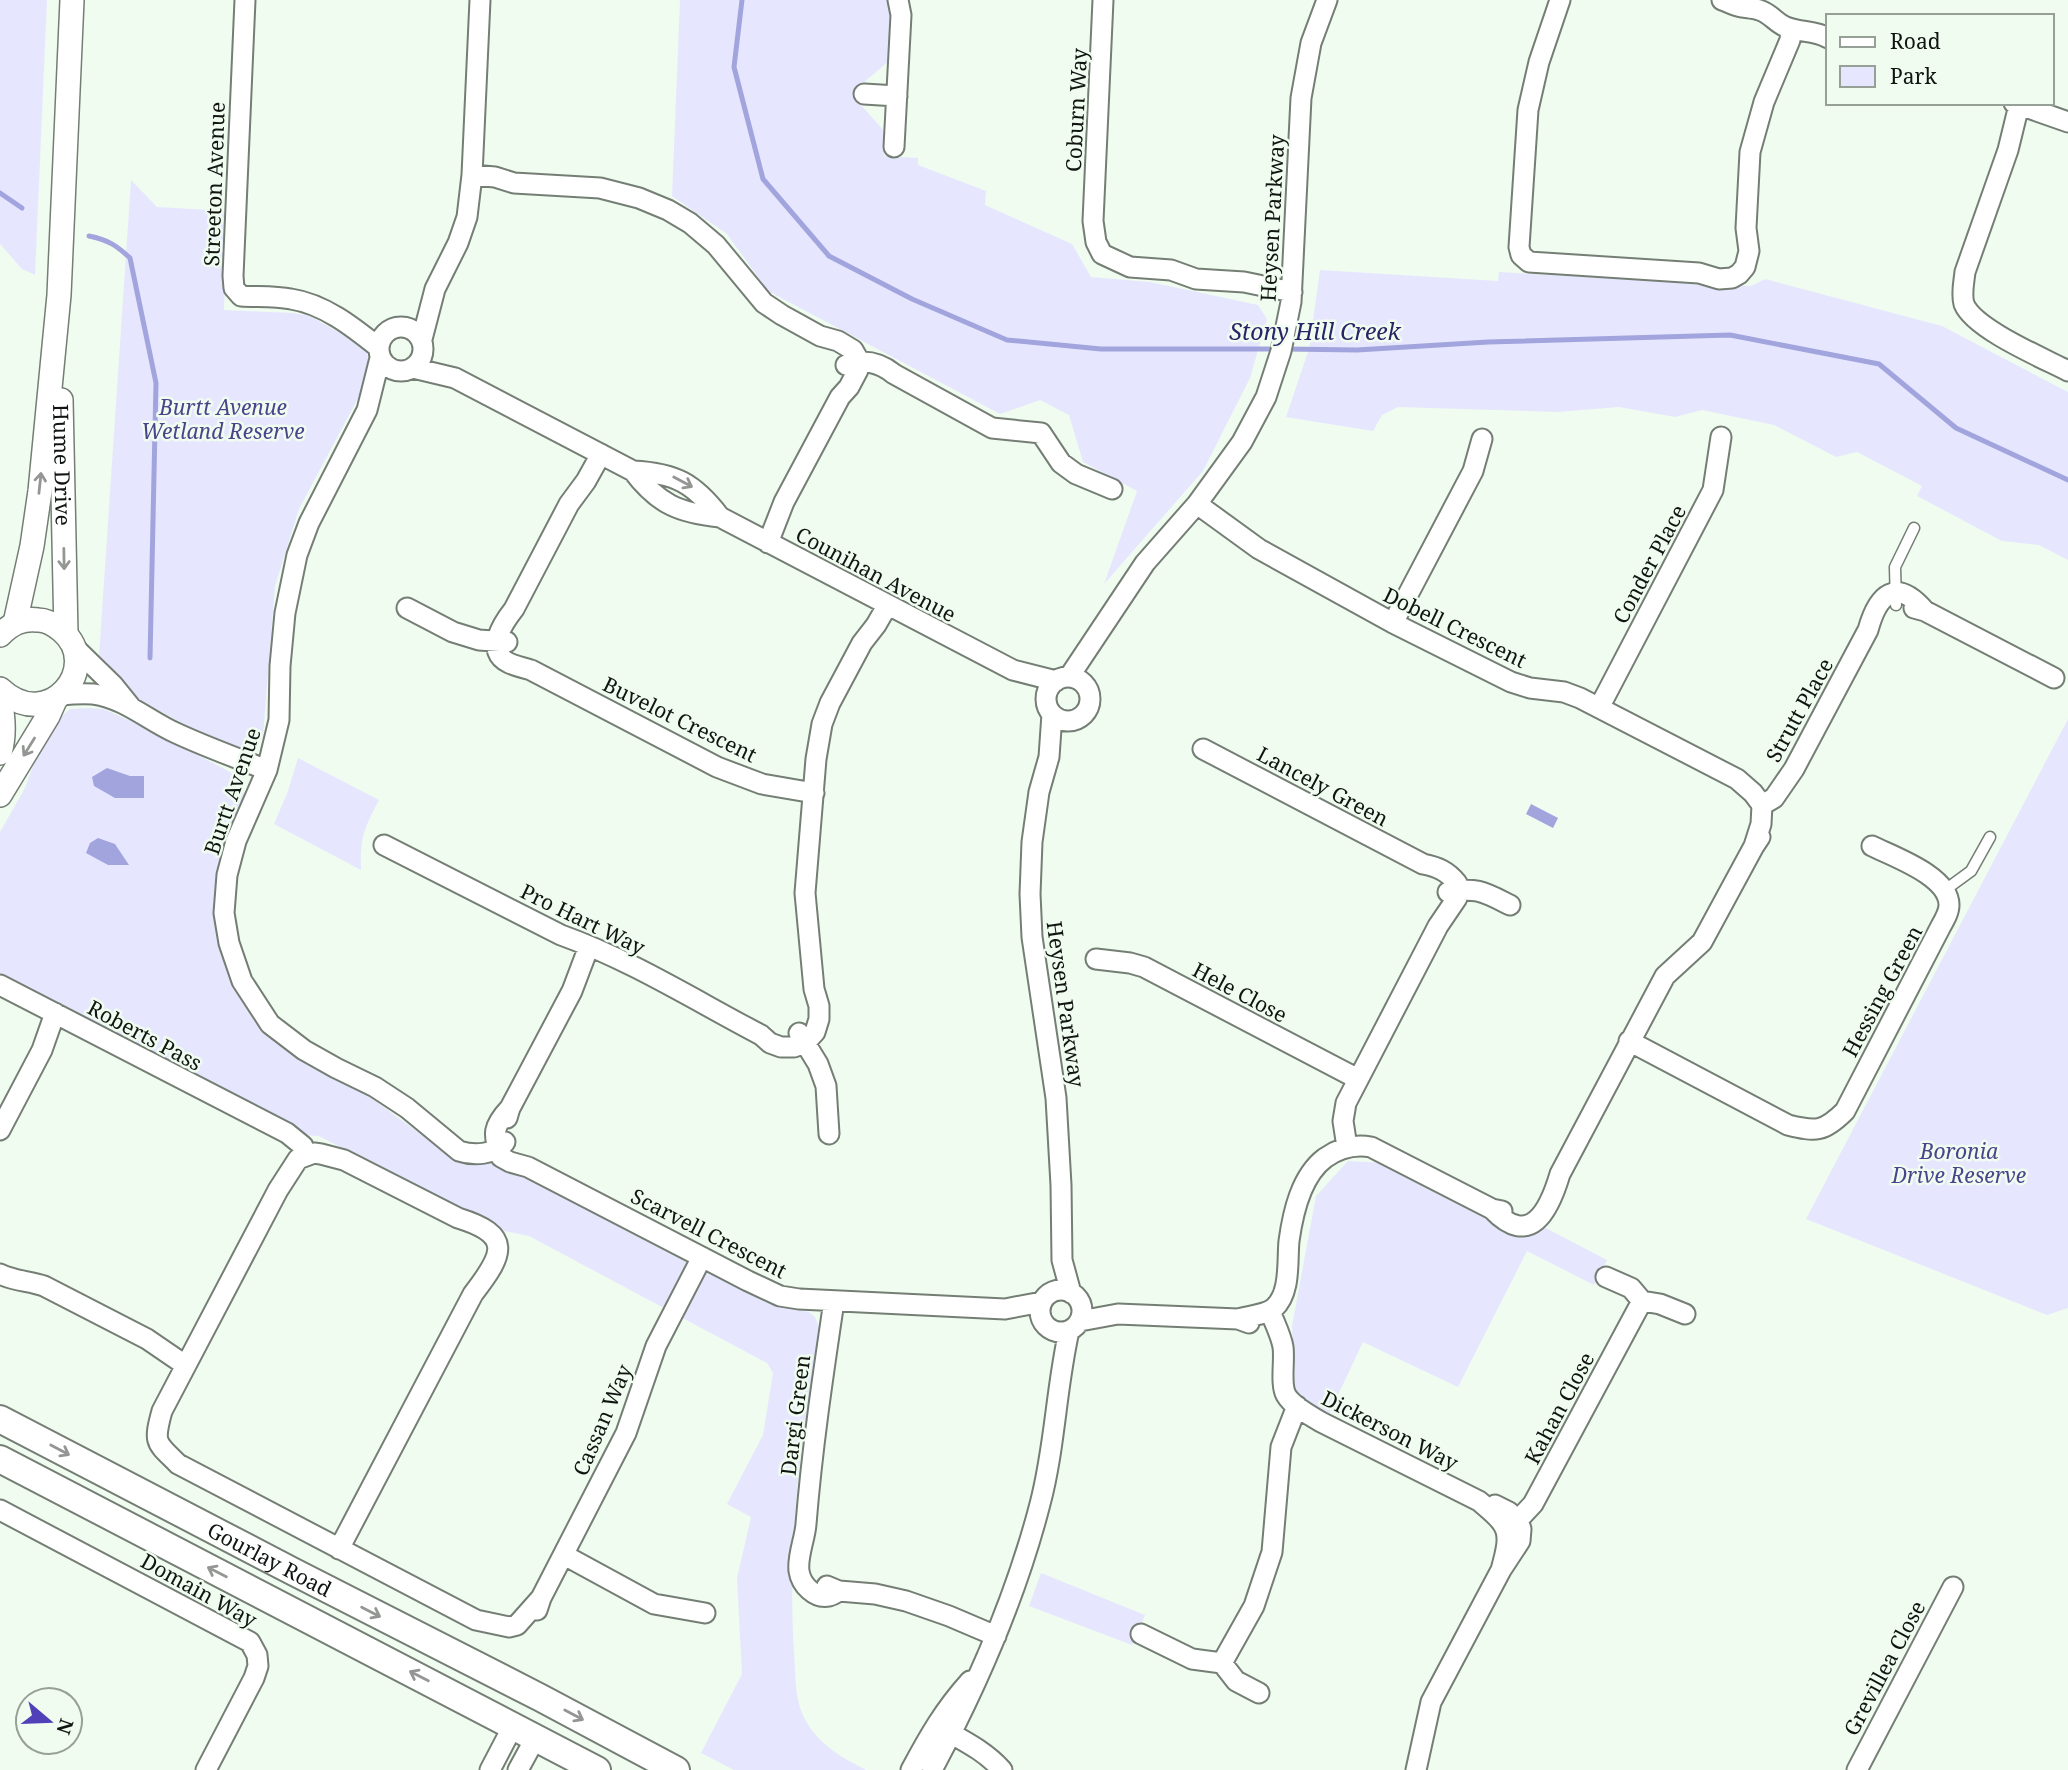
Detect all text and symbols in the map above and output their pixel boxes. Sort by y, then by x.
legend [1826,14,2054,105]
text: Road [1890,27,1941,55]
street label: Coburn Way [1059,47,1093,173]
text: Park [1890,62,1937,90]
street label: Streeton Avenue [197,101,231,267]
street label: Heysen Parkway [1254,133,1290,302]
water label: Stony Hill Creek [1229,315,1402,347]
park label: Burtt Avenue Wetland Reserve [141,393,305,445]
street label: Hume Drive [47,404,78,526]
one-way arrow [34,472,47,495]
one-way arrow [672,476,692,490]
street label: Conder Place [1606,500,1692,628]
street label: Counihan Avenue [791,520,961,628]
one-way arrow [57,547,71,570]
street label: Dobell Crescent [1379,580,1531,674]
street label: Strutt Place [1759,653,1839,767]
street label: Buvelot Crescent [598,670,762,768]
street label: Burtt Avenue [197,724,267,858]
one-way arrow [21,736,35,756]
street label: Lancely Green [1253,740,1393,832]
street label: Pro Hart Way [516,877,650,961]
street label: Heysen Parkway [1040,919,1092,1089]
street label: Hessing Green [1836,921,1928,1061]
street label: Hele Close [1188,955,1292,1029]
street label: Roberts Pass [83,993,207,1077]
park label: Boronia Drive Reserve [1891,1137,2026,1189]
street label: Scarvell Crescent [626,1182,792,1284]
street label: Kahan Close [1518,1347,1600,1469]
street label: Dargi Green [774,1353,816,1477]
street label: Cassan Way [566,1360,638,1480]
street label: Dickerson Way [1317,1384,1463,1477]
one-way arrow [50,1444,70,1458]
street label: Gourlay Road [203,1515,337,1603]
street label: Domain Way [136,1547,262,1633]
one-way arrow [207,1564,228,1578]
street label: Grevillea Close [1837,1596,1931,1740]
one-way arrow [360,1605,381,1619]
one-way arrow [409,1669,429,1683]
north arrow [14,1686,84,1756]
one-way arrow [563,1709,583,1723]
text: N [50,1715,80,1738]

